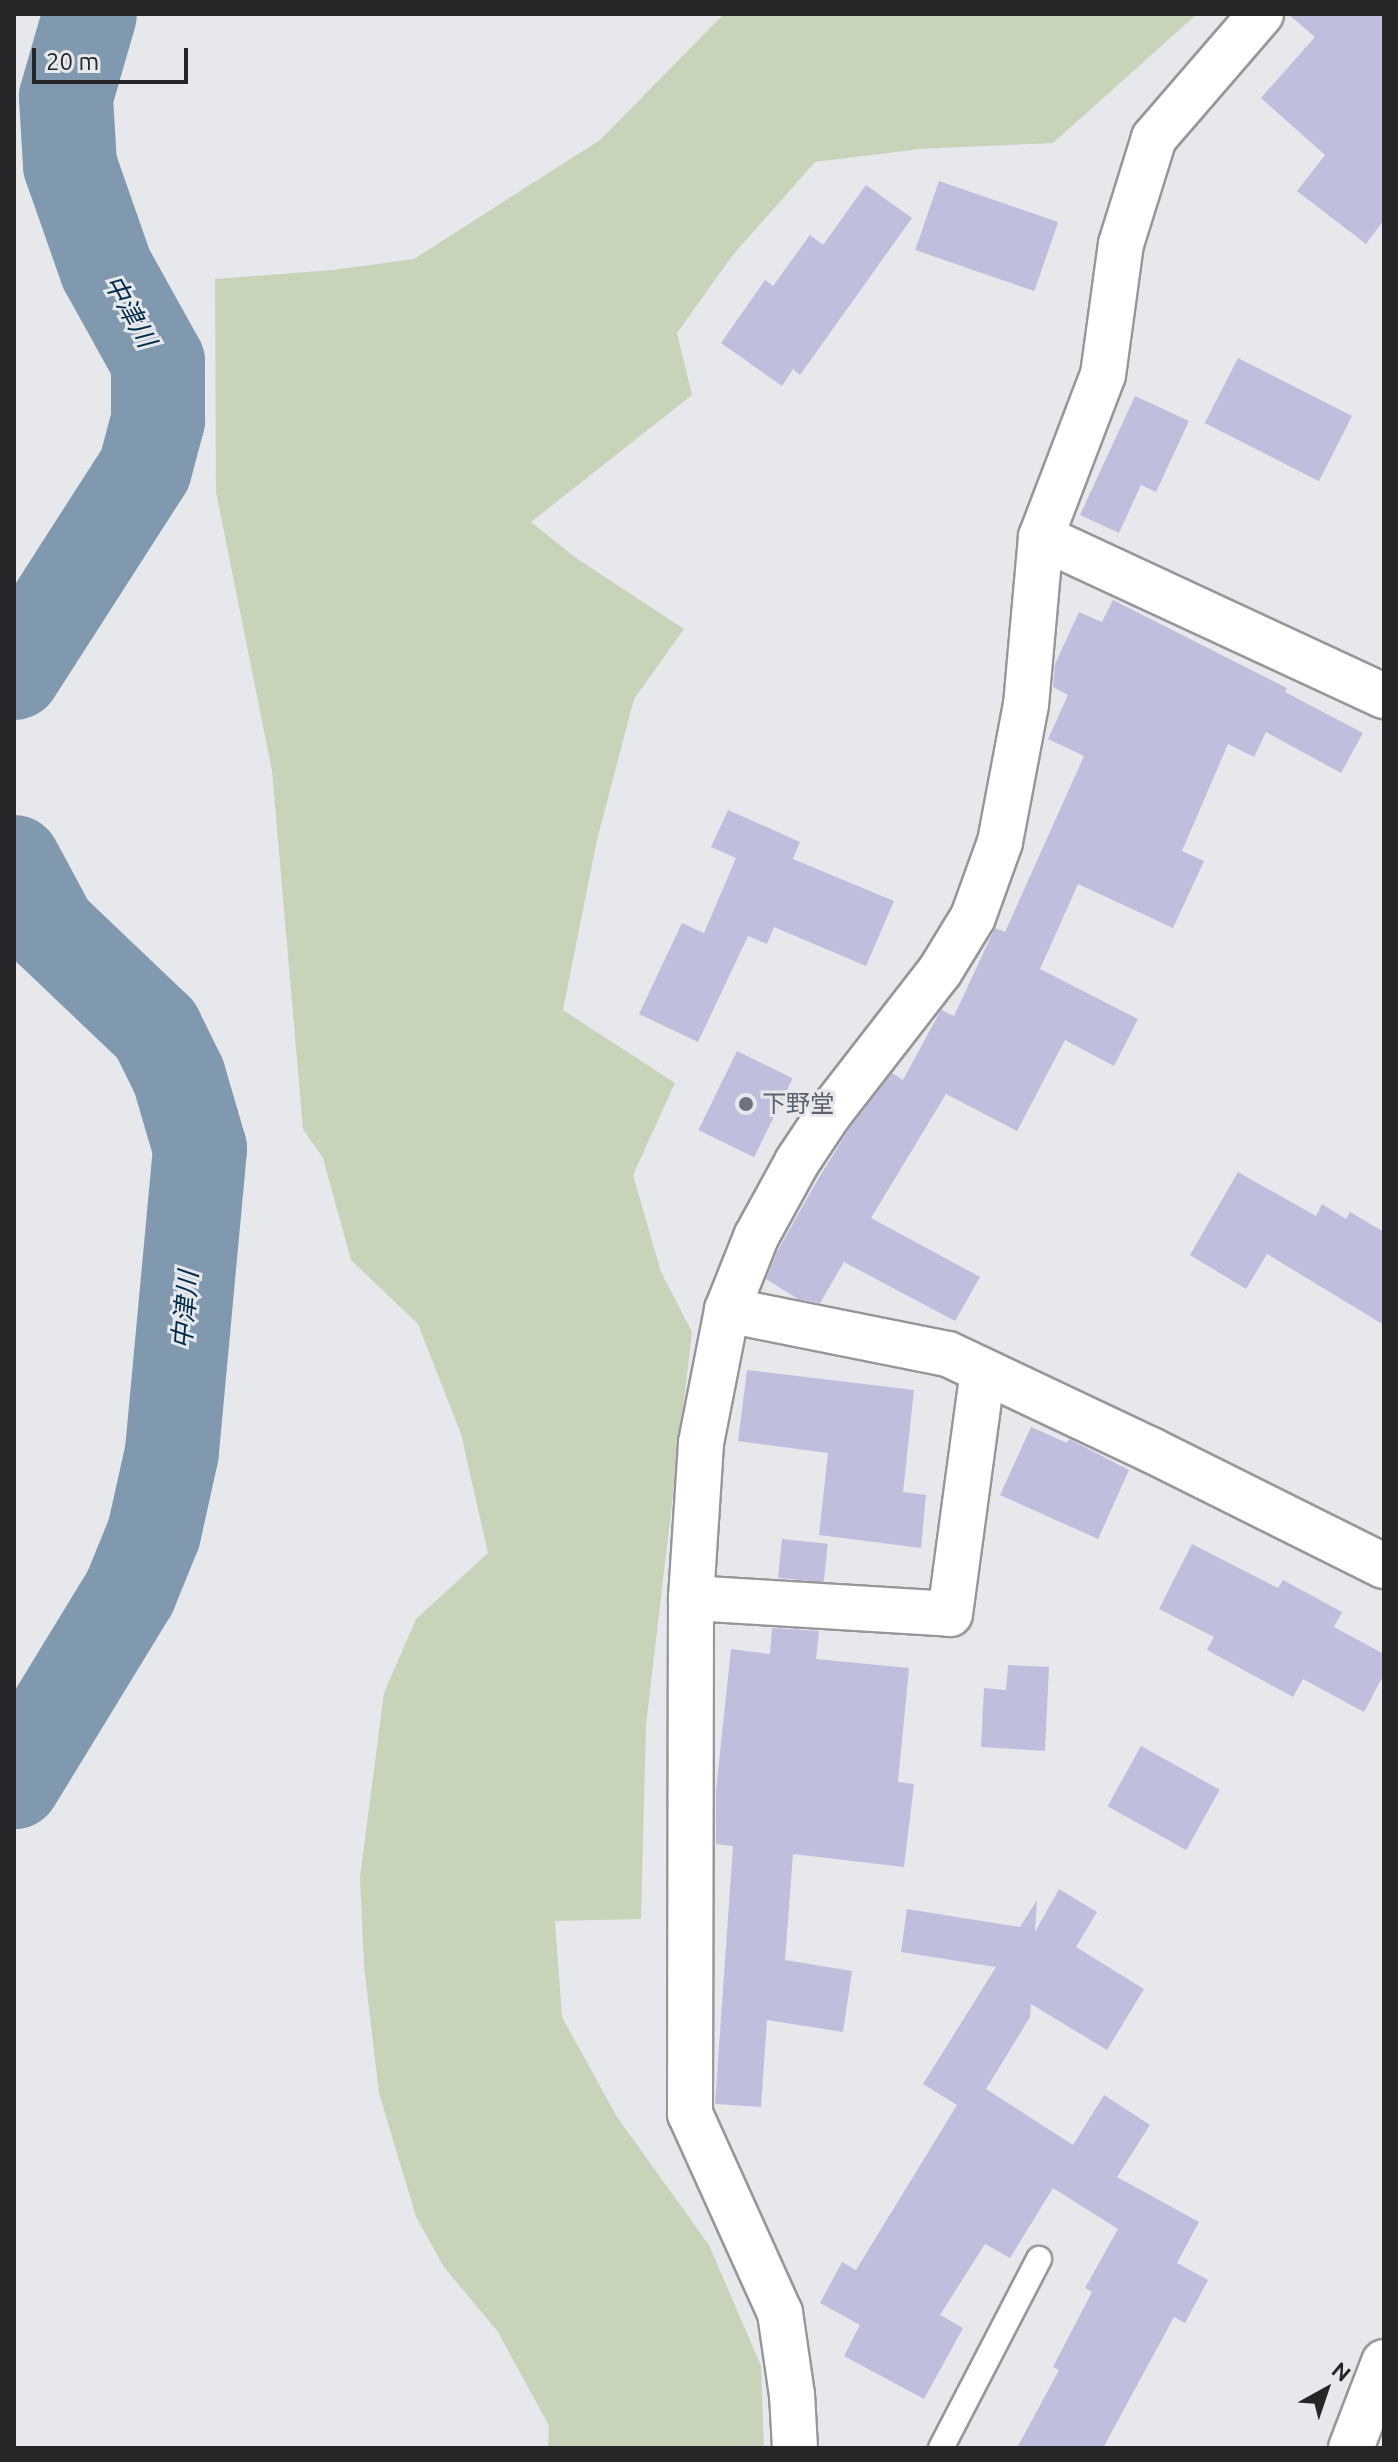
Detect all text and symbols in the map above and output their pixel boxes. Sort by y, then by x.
scale bar [36,32,192,82]
text: 20 m [46,48,99,75]
water label: 中津川 [97,269,163,353]
place label: 下野堂 [762,1090,834,1118]
marker: 下野堂 [737,1095,755,1113]
water label: 中津川 [166,1270,204,1350]
north arrow [1286,2350,1366,2430]
text: N [1327,2356,1356,2386]

